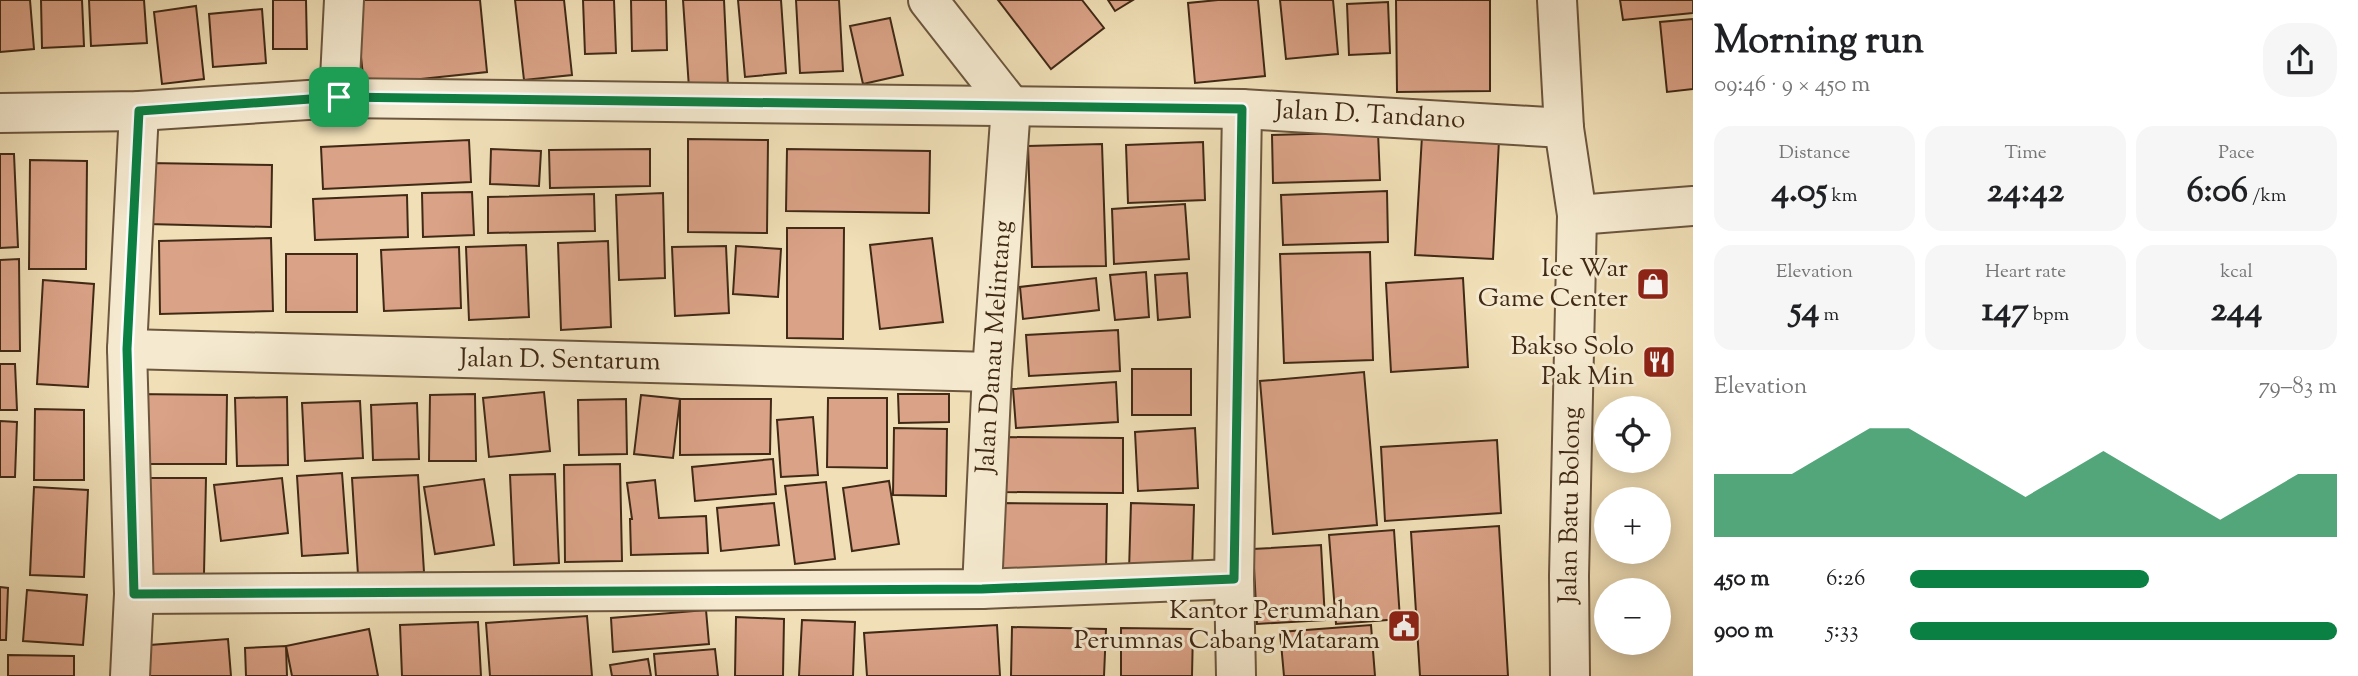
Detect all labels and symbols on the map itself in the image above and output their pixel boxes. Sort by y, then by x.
pin [309,67,369,127]
street label: Jalan D. Tandano [1272,92,1466,139]
street label: Jalan Danau Melintang [968,219,1022,477]
place label: Ice War Game Center [1478,251,1628,318]
shop icon: Ice War Game Center [1634,265,1672,303]
place label: Bakso Solo Pak Min [1511,329,1634,396]
street label: Jalan D. Sentarum [457,341,661,381]
restaurant icon: Bakso Solo Pak Min [1640,343,1678,381]
street label: Jalan Batu Bolong [1551,406,1591,606]
place label: Kantor Perumahan Perumnas Cabang Mataram [1074,593,1380,660]
public building icon: Kantor Perumahan Perumnas Cabang Mataram [1385,607,1423,645]

